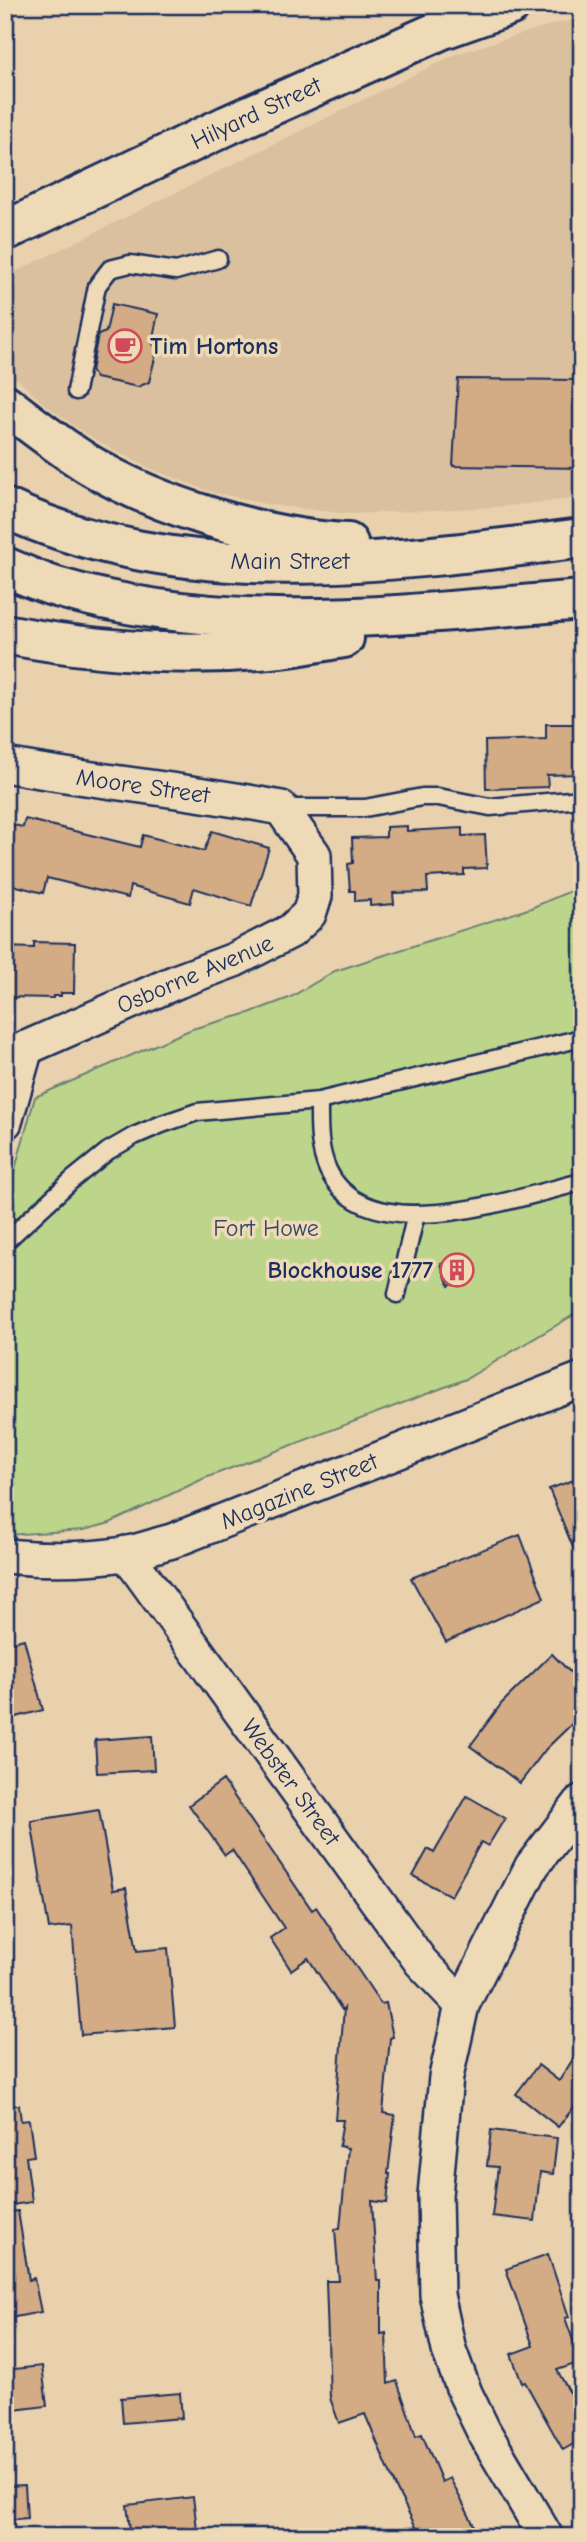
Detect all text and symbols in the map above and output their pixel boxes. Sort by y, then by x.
street label: Hilyard Street [186,70,327,155]
cafe icon: Tim Hortons [106,327,144,365]
place label: Tim Hortons [150,332,278,360]
street label: Main Street [230,547,351,575]
street label: Moore Street [74,763,213,809]
street label: Osborne Avenue [113,929,277,1019]
park label: Fort Howe [213,1214,319,1242]
building icon: Blockhouse 1777 [438,1251,476,1289]
place label: Blockhouse 1777 [267,1256,433,1284]
street label: Magazine Street [216,1446,383,1535]
street label: Webster Street [236,1713,347,1852]

